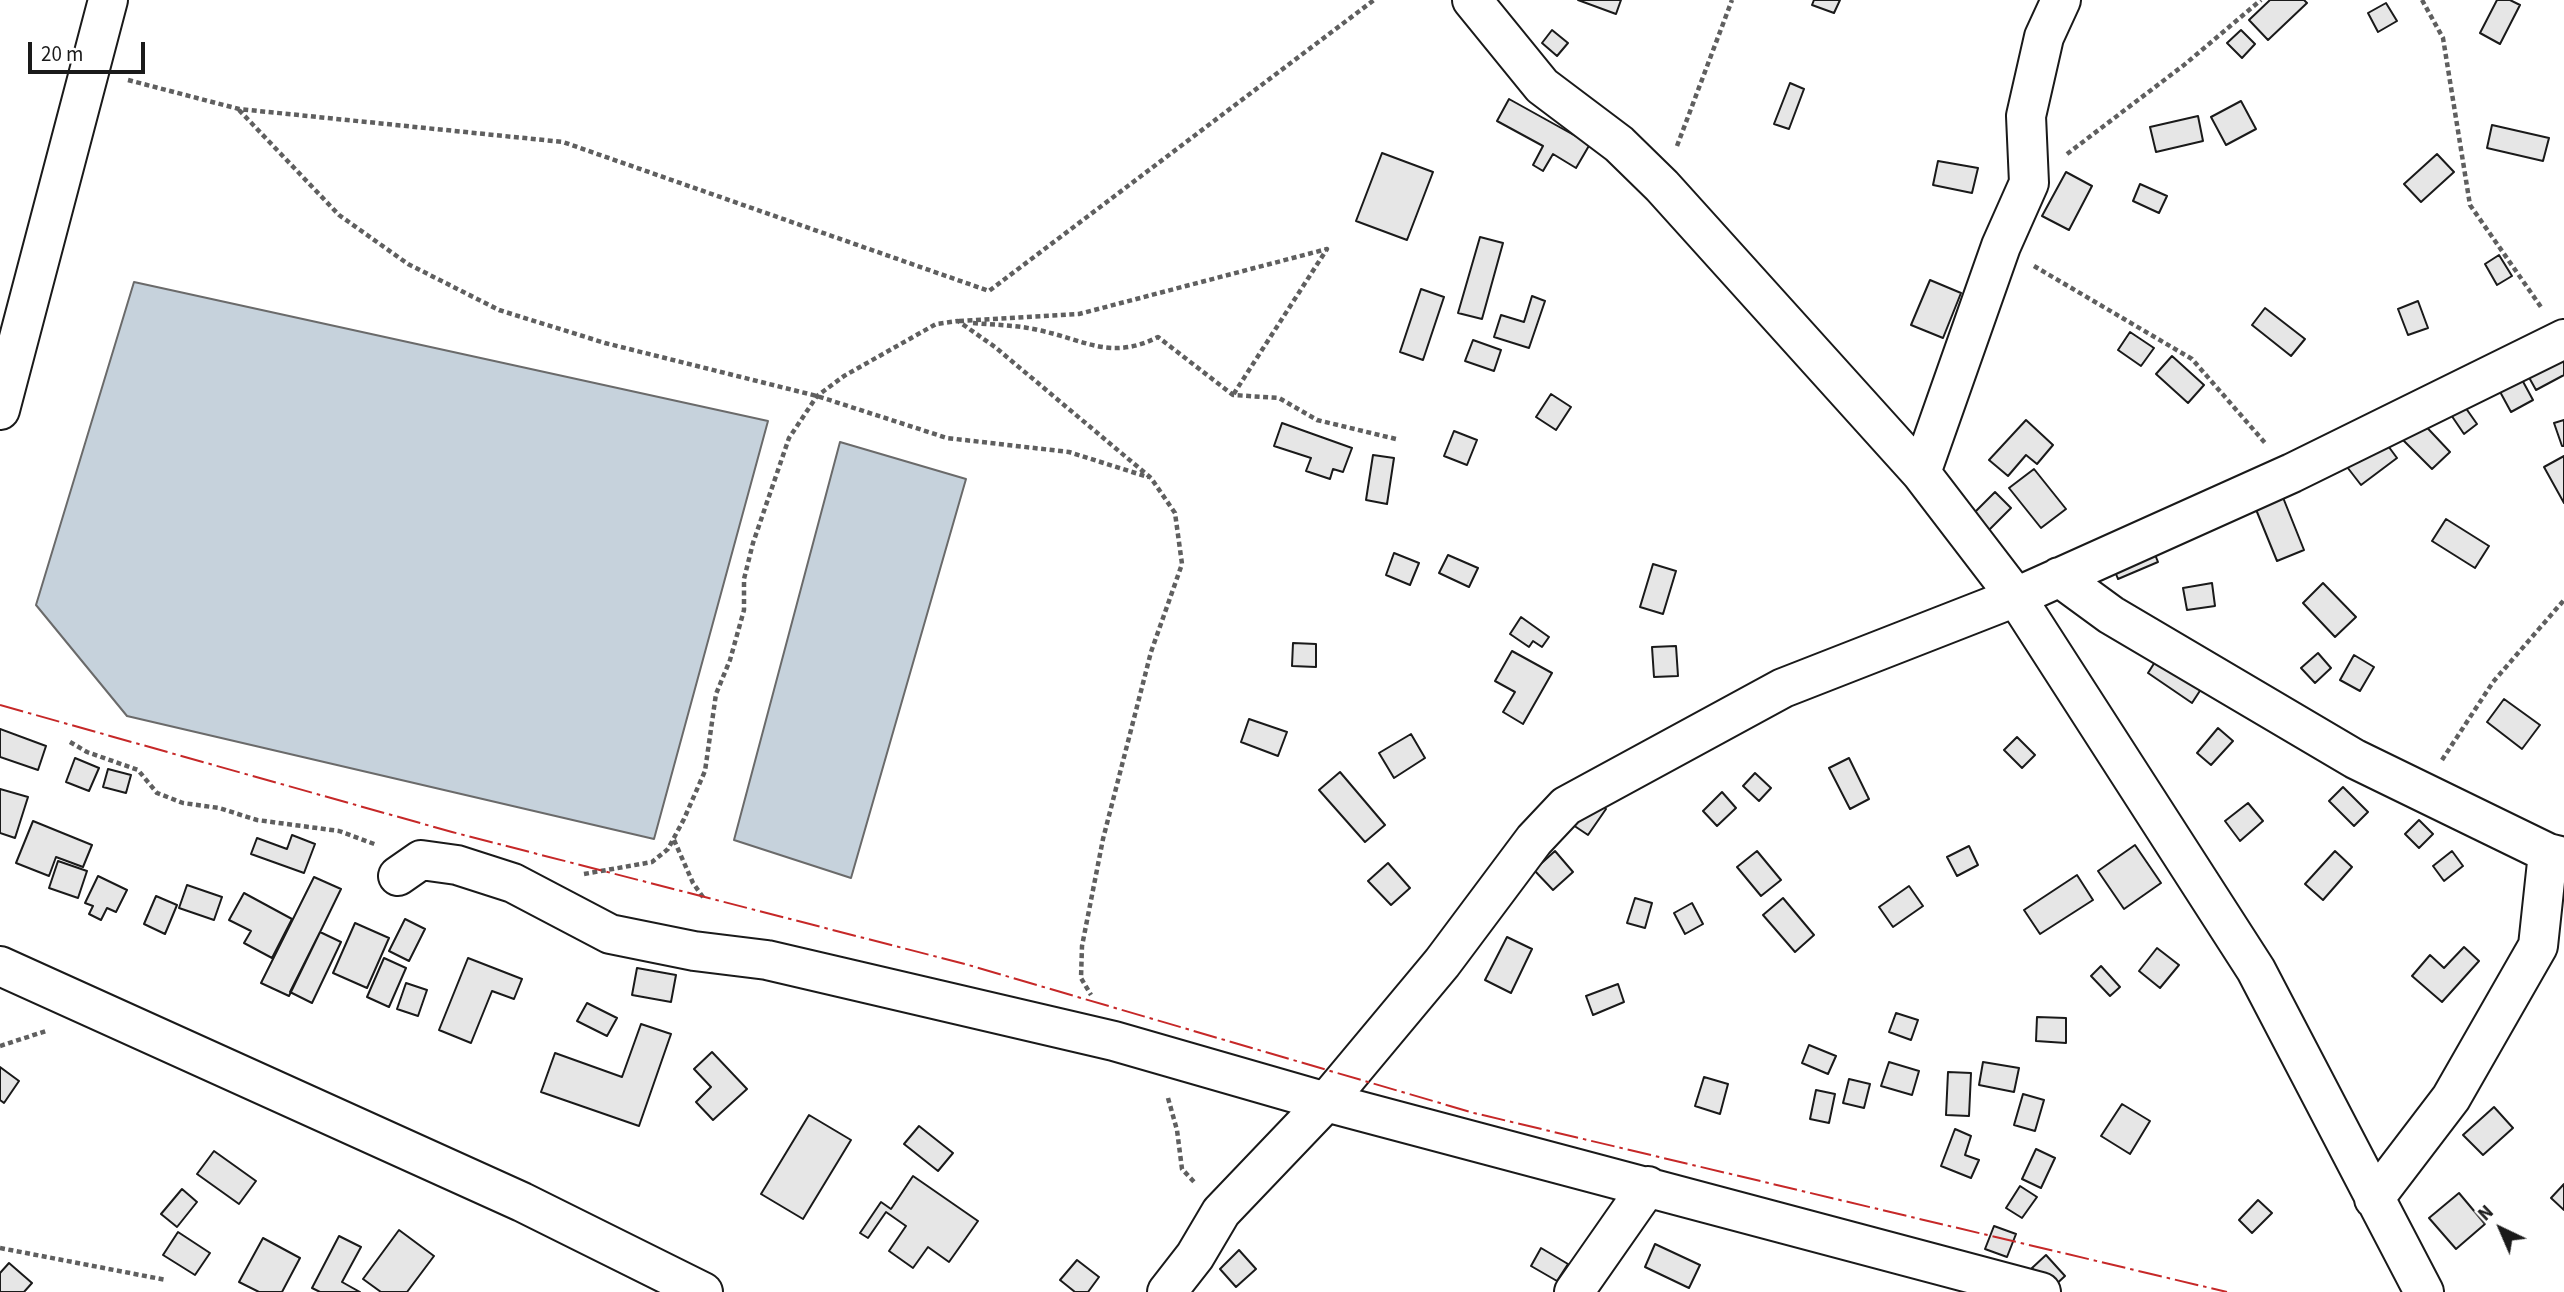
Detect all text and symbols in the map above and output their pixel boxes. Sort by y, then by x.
scale bar [32,28,149,72]
text: 20 m [41,39,83,69]
north arrow [2466,1194,2536,1264]
text: N [2472,1199,2500,1228]

